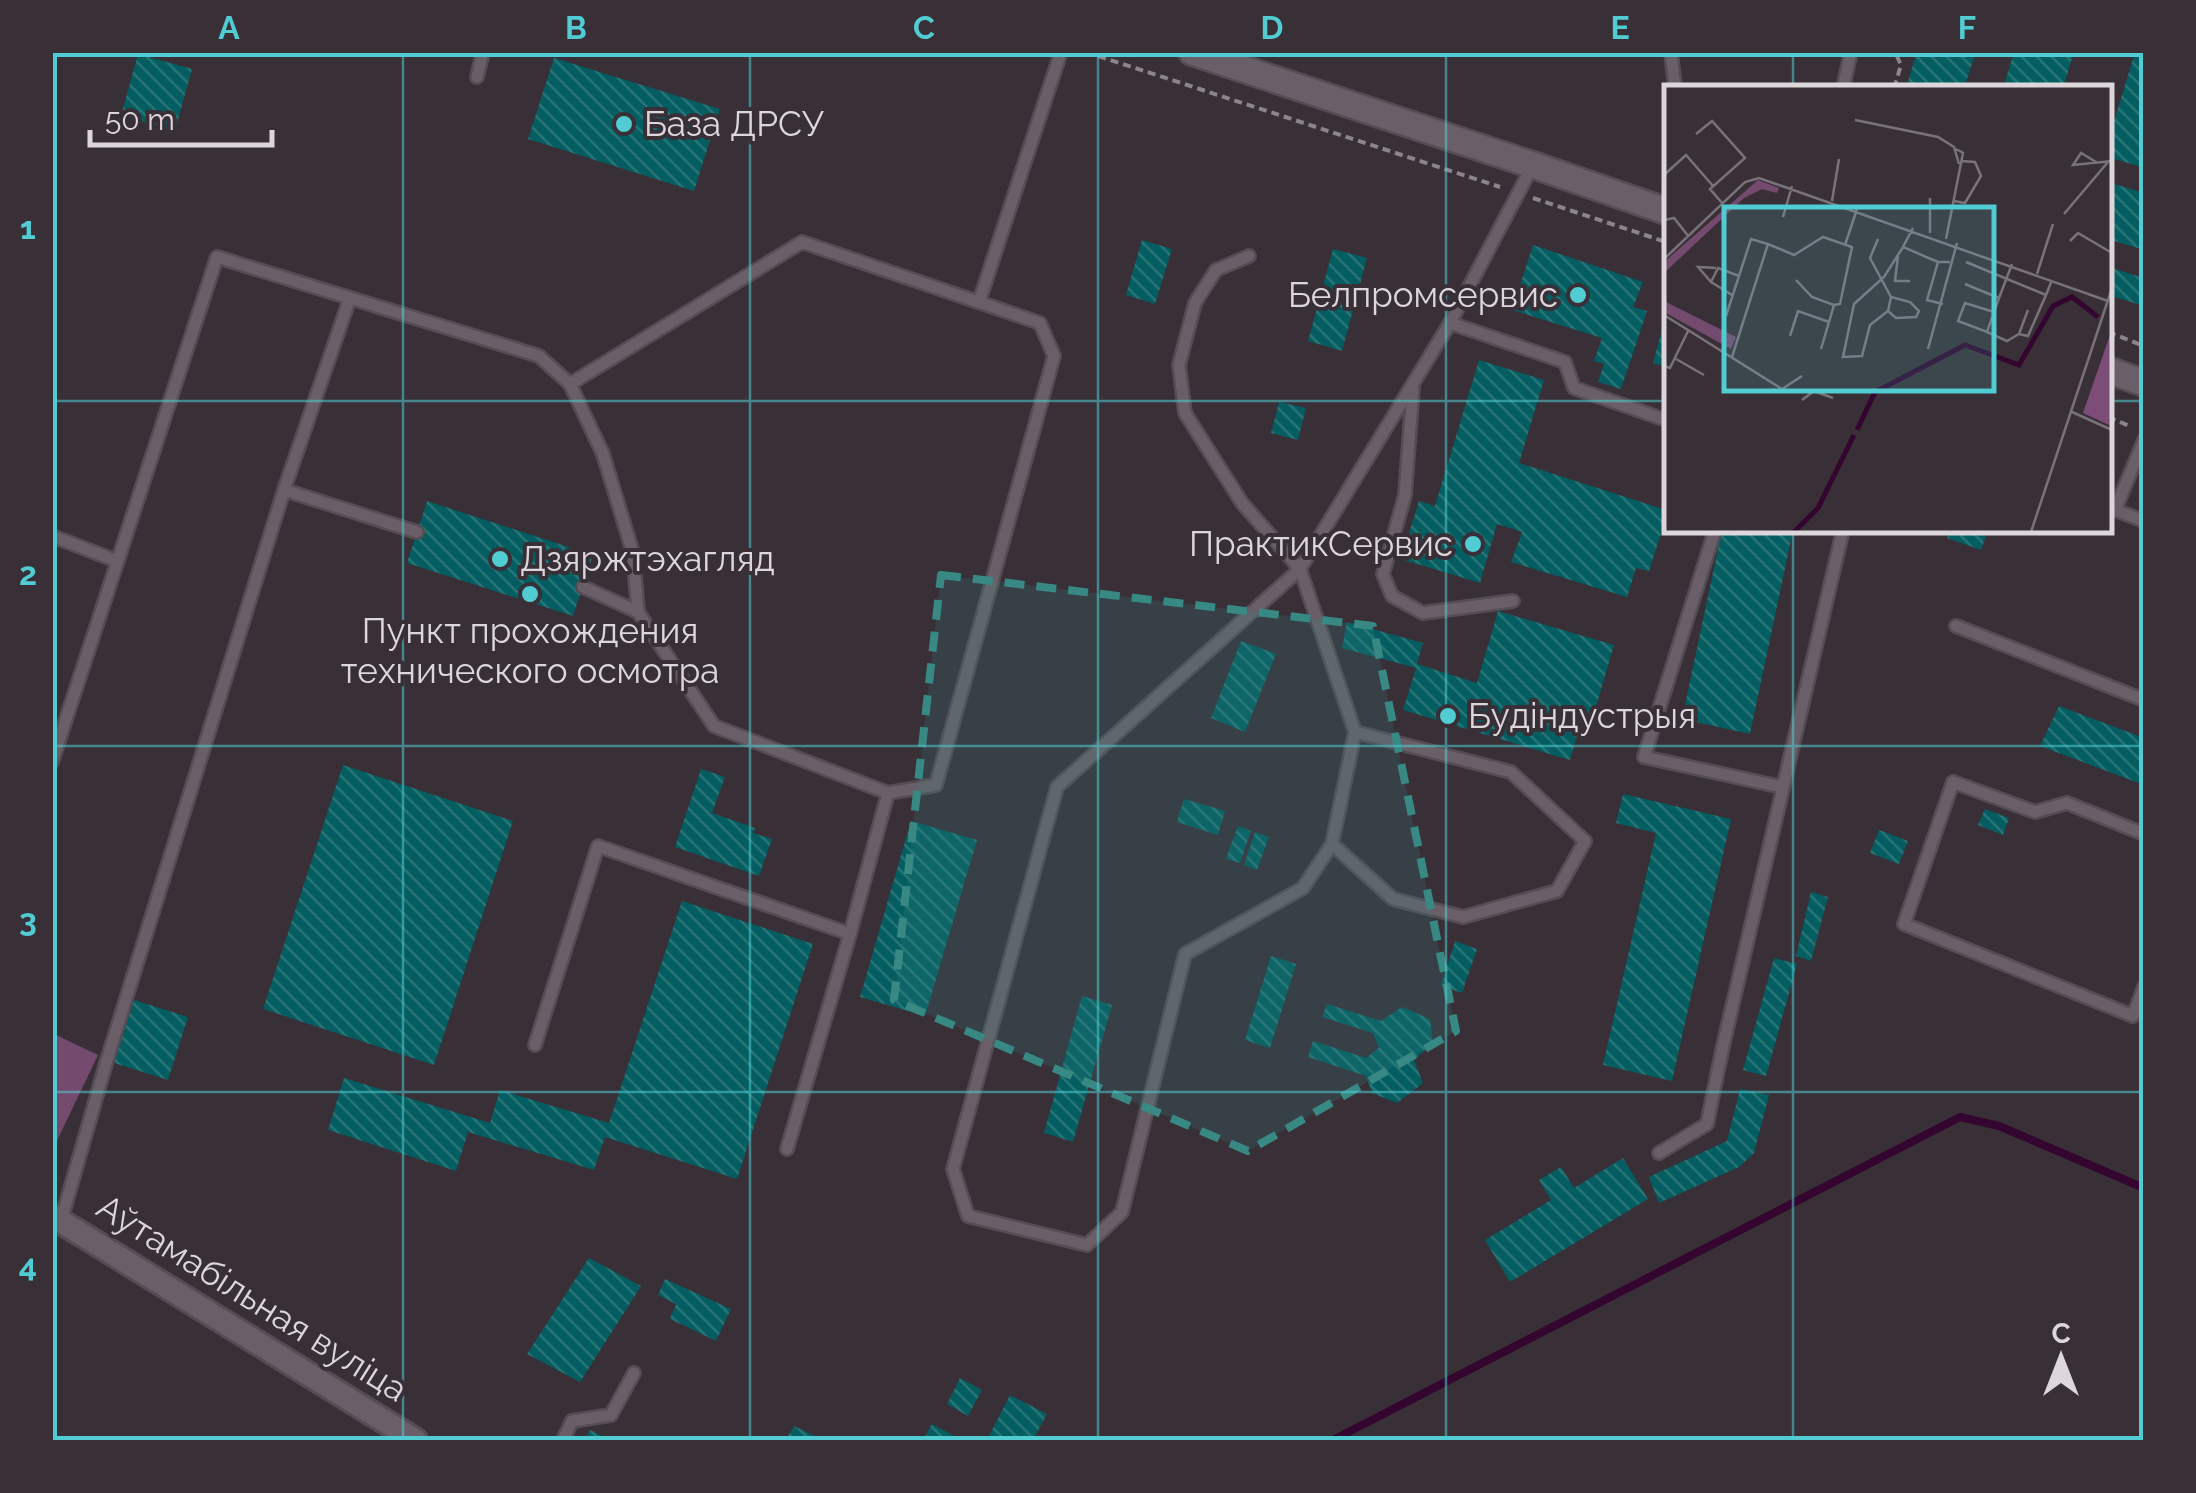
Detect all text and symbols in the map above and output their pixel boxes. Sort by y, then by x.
text: A [218,9,240,46]
text: B [565,9,587,46]
text: C [913,9,935,46]
text: D [1261,9,1283,46]
text: E [1610,9,1630,46]
text: F [1958,9,1976,46]
scale bar [90,85,272,147]
inset map [1664,85,2111,532]
text: 50 m [105,102,175,137]
place label: База ДРСУ [644,103,824,144]
marker: База ДРСУ [613,113,635,135]
text: 1 [20,209,36,246]
place label: Белпромсервис [1288,274,1558,315]
marker: Белпромсервис [1567,284,1589,306]
place label: ПрактикСервис [1189,523,1453,564]
marker: ПрактикСервис [1462,533,1484,555]
place label: Дзяржтэхагляд [520,538,775,579]
marker: Дзяржтэхагляд [489,548,511,570]
text: 2 [19,555,37,592]
marker: Пункт прохождения технического осмотра [519,583,541,605]
place label: Пункт прохождения технического осмотра [341,610,719,691]
place label: Будіндустрыя [1468,695,1696,736]
marker: Будіндустрыя [1437,705,1459,727]
text: 3 [19,901,37,938]
street label: Аўтамабільная вуліца [90,1185,415,1410]
text: 4 [19,1247,37,1284]
north arrow [2011,1308,2111,1408]
text: С [2051,1317,2071,1350]

